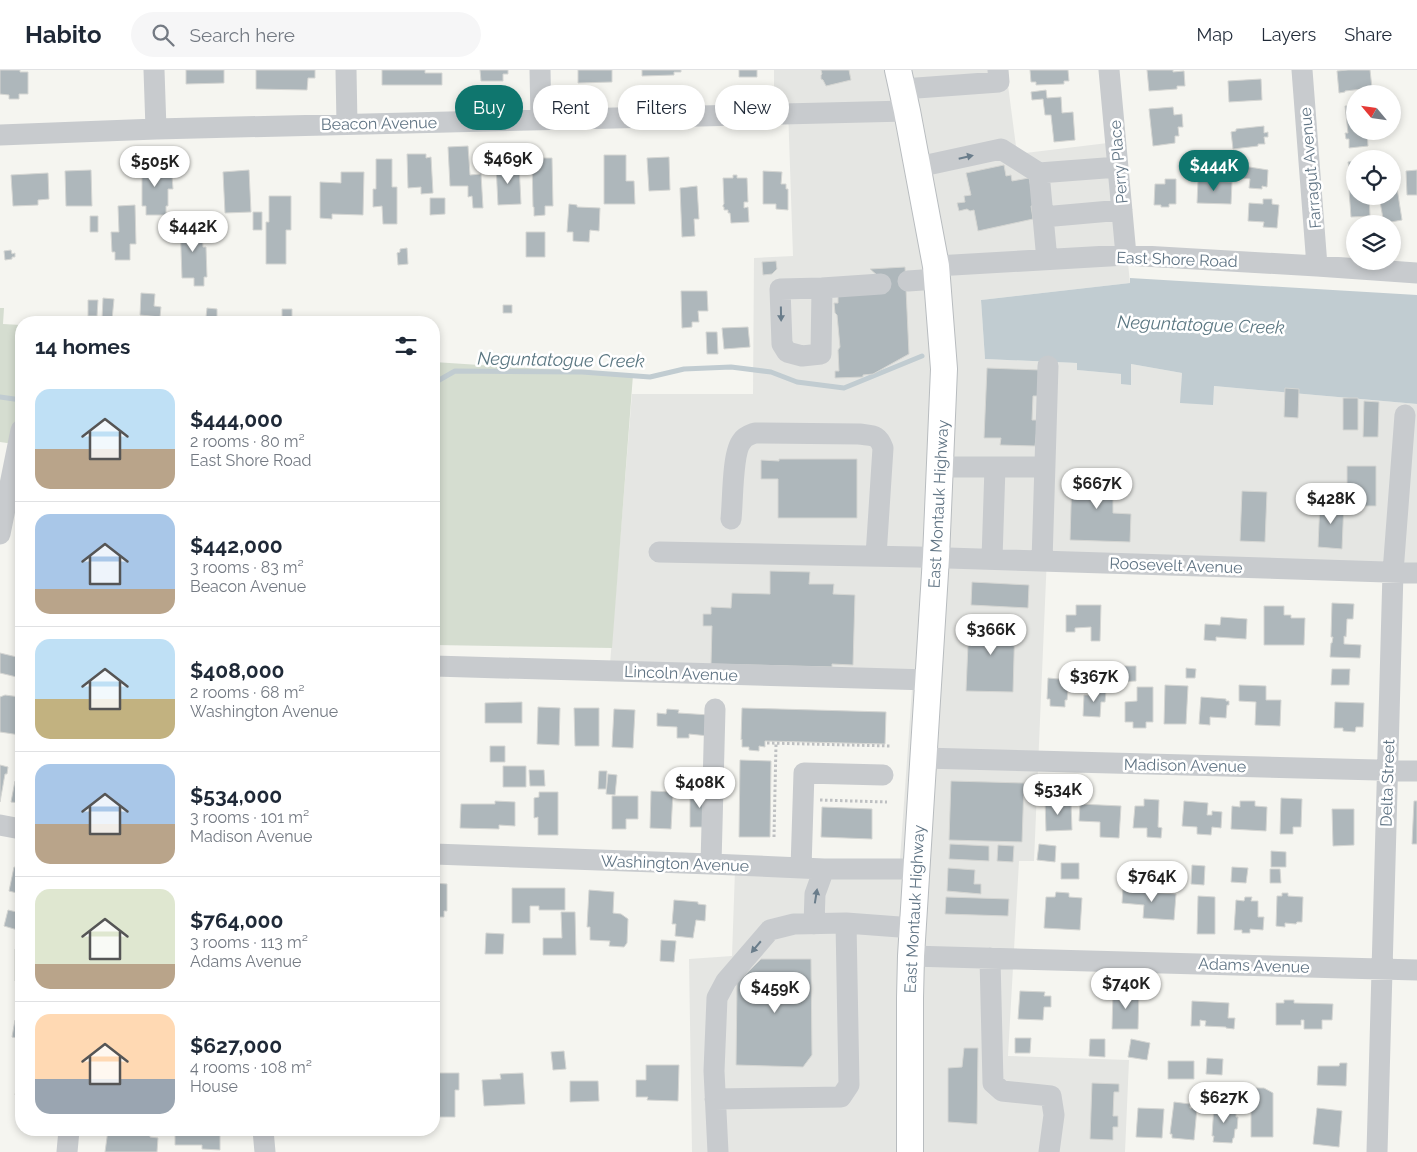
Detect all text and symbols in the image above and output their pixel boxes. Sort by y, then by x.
search box [131,12,481,57]
text: Habito [25,20,101,49]
icon: search [149,21,177,49]
text: Search here [189,24,295,46]
text: Map [1197,24,1233,45]
text: Layers [1261,24,1316,45]
text: Share [1344,24,1392,45]
chip: Buy [455,85,523,130]
chip: Rent [533,85,608,130]
chip: Filters [618,85,705,130]
chip: New [715,85,789,130]
north arrow [1346,85,1401,140]
map controls [1346,85,1401,270]
street label: Farragut Avenue [1296,107,1325,229]
street label: Beacon Avenue [321,113,437,134]
street label: Perry Place [1105,119,1132,205]
pin: $469K [473,142,543,185]
pin: $505K [120,146,190,188]
text: $469K [483,149,533,168]
pin: $444K [1179,150,1249,192]
button: locate [1346,150,1401,205]
text: $505K [131,152,179,171]
one-way arrow [958,153,973,161]
text: $444K [1190,156,1238,175]
pin: $442K [158,210,228,253]
button: layers [1346,215,1401,270]
text: $442K [169,217,217,236]
street label: East Shore Road [1116,248,1238,271]
one-way arrow [777,306,785,322]
water label: Neguntatogue Creek [1117,311,1285,338]
icon: filters [392,332,420,360]
text: 14 homes [35,334,130,359]
water label: Neguntatogue Creek [477,348,645,371]
text: $444,000 [190,407,283,432]
icon: home [75,409,135,469]
street label: East Montauk Highway [925,419,952,589]
text: 2 rooms · 80 m² [190,432,305,451]
text: East Shore Road [190,451,311,470]
pin: $667K [1062,468,1132,510]
text: $667K [1072,474,1122,493]
pin: $428K [1296,482,1366,525]
text: $428K [1307,489,1355,508]
text: $442,000 [190,533,283,558]
icon: home [75,534,135,594]
street label: Roosevelt Avenue [1109,554,1243,577]
text: 3 rooms · 83 m² [190,558,304,577]
text: Beacon Avenue [190,577,306,596]
pin: $366K [956,614,1026,656]
text: $366K [966,620,1016,639]
text: $408,000 [190,658,284,683]
icon: home [75,659,135,719]
pin: $367K [1059,660,1129,703]
street label: Lincoln Avenue [624,662,738,685]
text: $367K [1070,667,1118,686]
text: 2 rooms · 68 m² [190,683,305,702]
text: Washington Avenue [190,702,338,721]
street label: Delta Street [1376,738,1399,827]
street label: Madison Avenue [1124,755,1246,776]
pin: $408K [665,766,735,809]
text: $408K [675,773,725,792]
pin: $534K [1023,774,1093,816]
text: $534K [1034,780,1082,799]
text: $534,000 [190,783,282,808]
icon: home [75,784,135,844]
text: 3 rooms · 101 m² [190,808,309,827]
street label: East Montauk Highway [901,824,928,994]
text: Madison Avenue [190,827,312,846]
street label: Washington Avenue [601,851,749,876]
pin: $764K [1117,860,1187,903]
text: $764K [1128,867,1176,886]
one-way arrow [812,887,820,903]
text: $764,000 [190,908,283,933]
icon: home [75,909,135,969]
text: 3 rooms · 113 m² [190,933,308,952]
one-way arrow [751,940,762,953]
text: Adams Avenue [190,952,301,971]
street label: Adams Avenue [1198,954,1310,977]
pin: $740K [1091,968,1161,1010]
pin: $459K [740,972,810,1014]
text: $740K [1102,974,1150,993]
text: $459K [751,978,799,997]
text: $627,000 [190,1033,282,1058]
icon: home [75,1034,135,1094]
text: 4 rooms · 108 m² [190,1058,312,1077]
text: House [190,1077,238,1096]
pin: $627K [1189,1082,1259,1124]
text: $627K [1200,1088,1248,1107]

